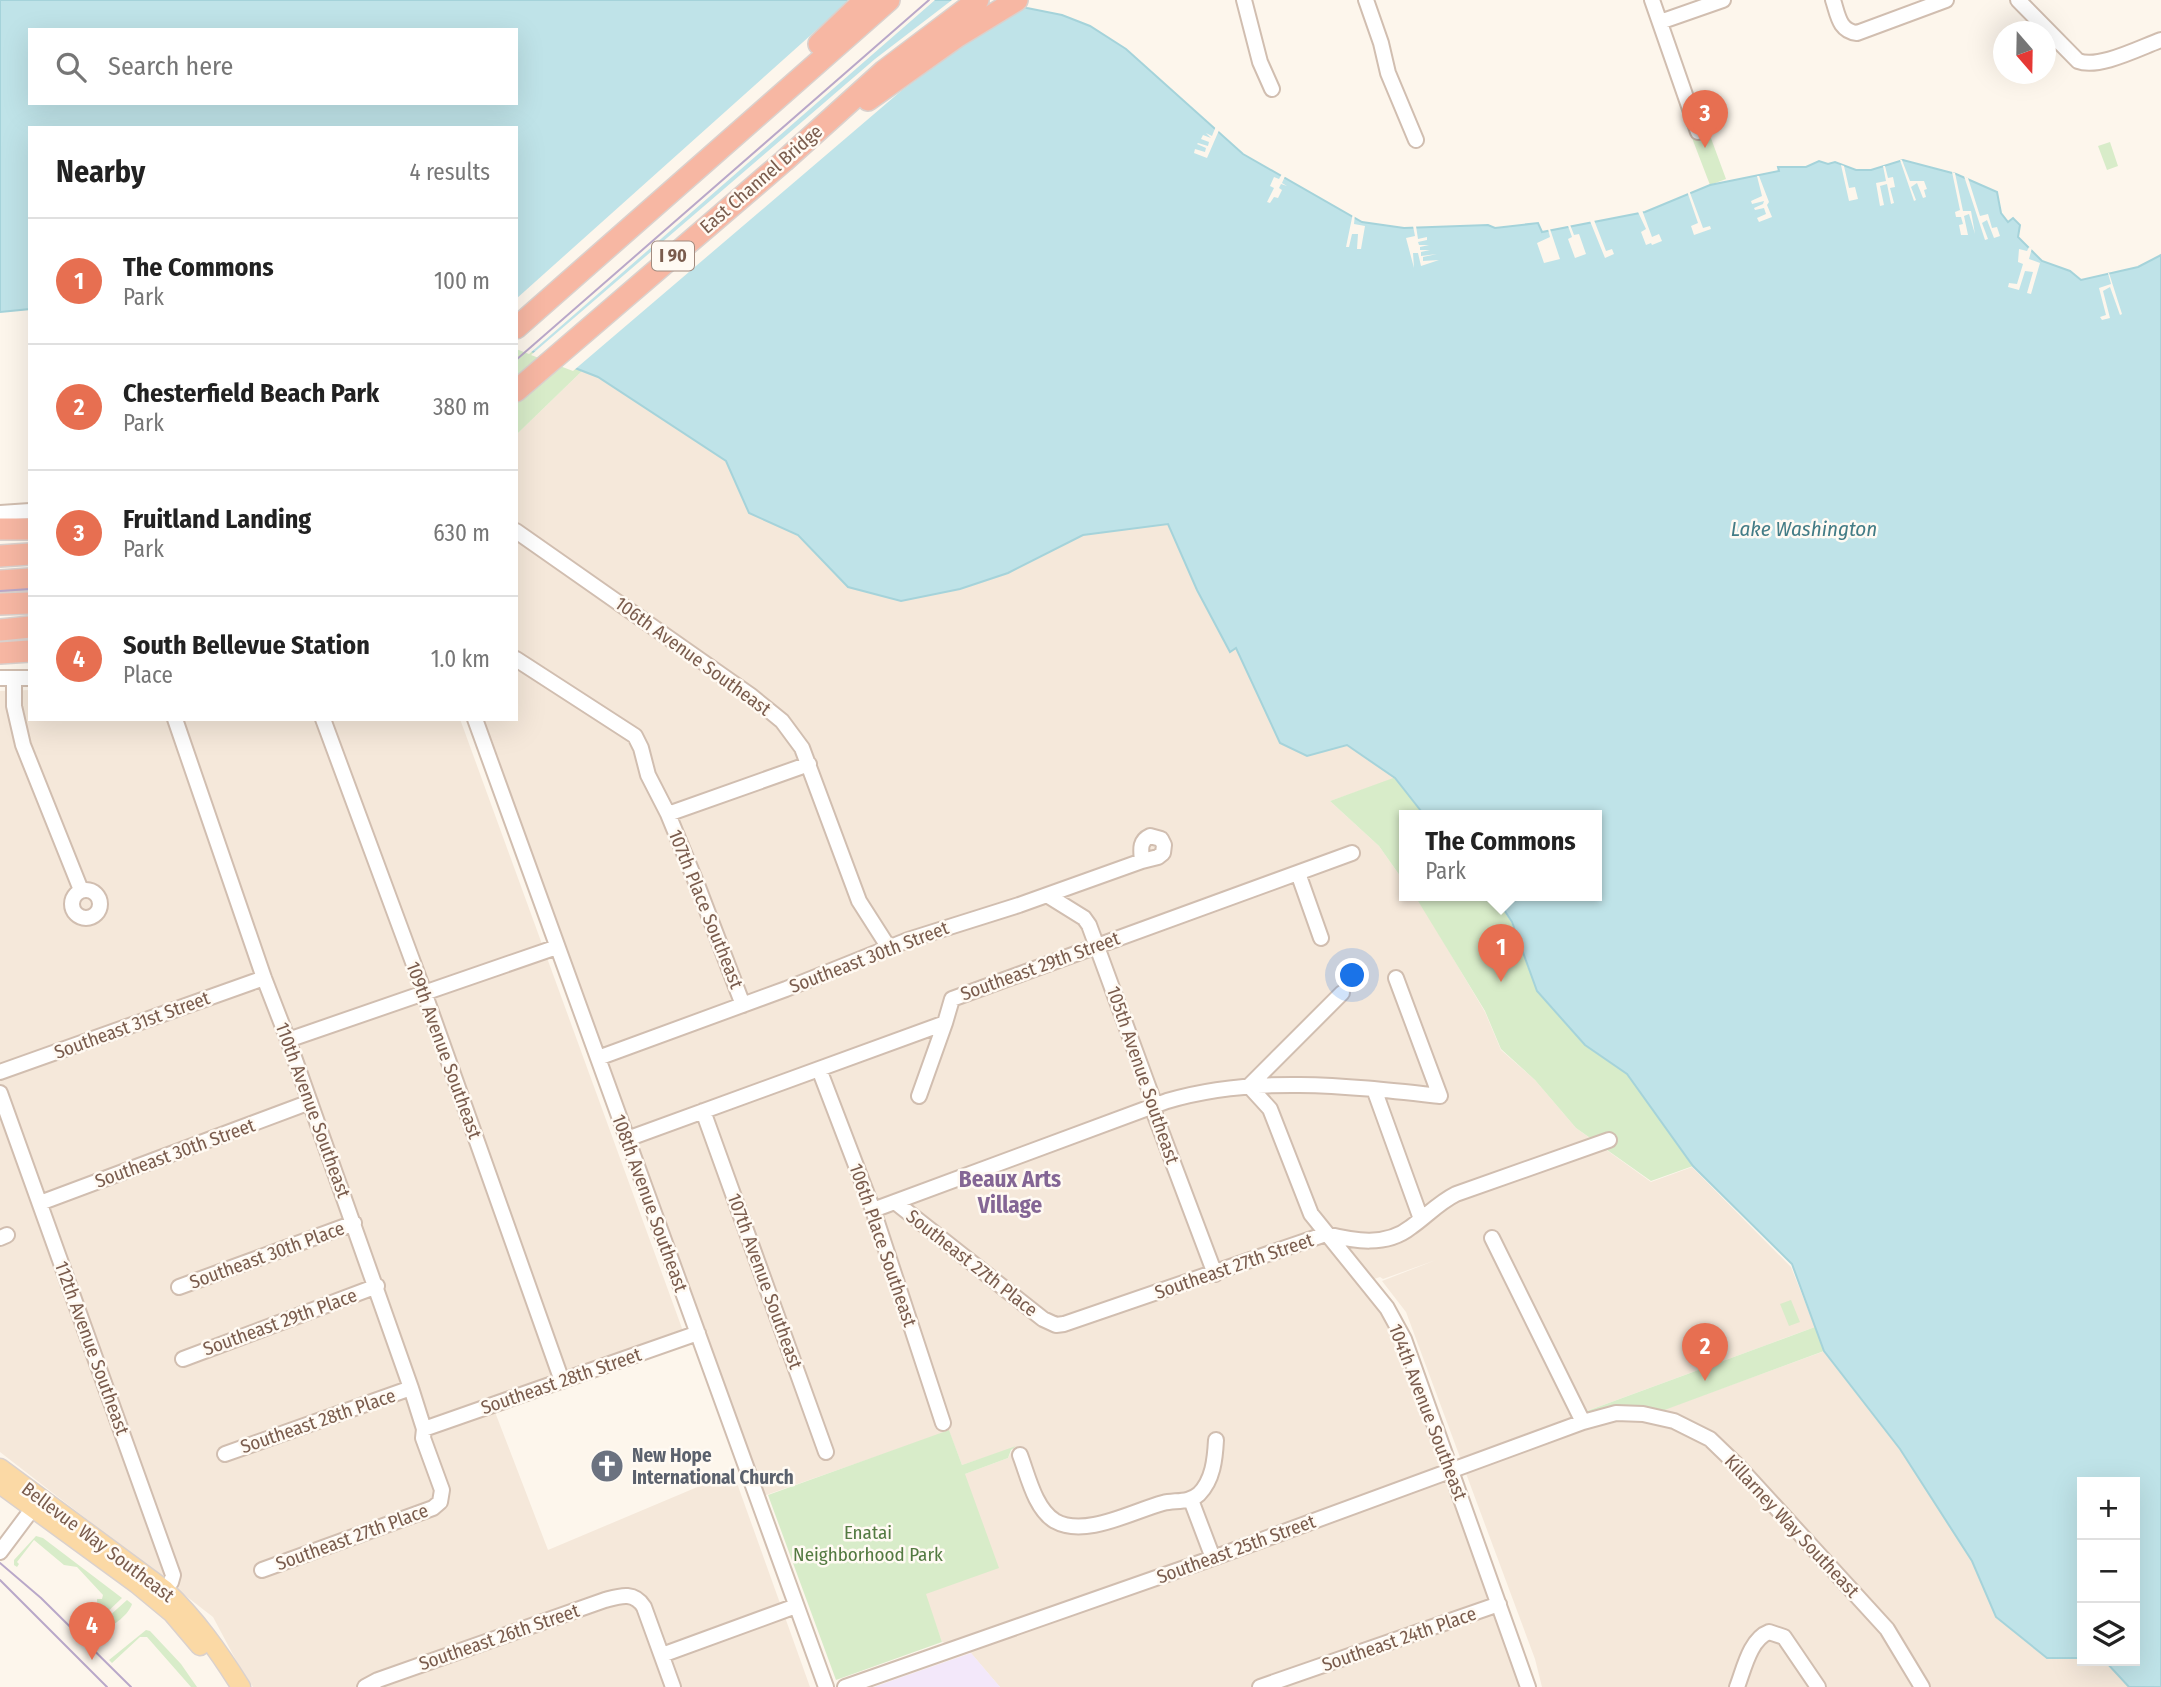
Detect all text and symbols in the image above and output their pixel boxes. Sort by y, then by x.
north arrow [1993,21,2056,84]
search box [28,28,518,105]
icon: search [52,48,90,86]
text: Search here [108,51,233,82]
pin: 3 [1682,90,1728,148]
street label: East Channel Bridge [695,120,827,238]
text: Nearby [56,154,145,190]
text: 4 results [409,158,490,186]
road number: I 90 [652,242,694,270]
text: The Commons [123,252,274,283]
text: 1 [74,267,84,295]
text: 100 m [434,267,490,295]
text: Park [123,283,164,311]
text: Chesterfield Beach Park [123,378,379,409]
text: 2 [74,393,84,421]
text: 380 m [433,393,490,421]
text: Park [123,409,164,437]
text: Fruitland Landing [123,504,311,535]
water label: Lake Washington [1731,516,1877,542]
text: 3 [74,519,84,547]
text: 630 m [433,519,490,547]
text: Park [123,535,164,563]
street label: 106th Avenue Southeast [610,592,776,721]
text: South Bellevue Station [123,630,370,661]
text: 4 [73,645,85,673]
text: 1.0 km [431,645,490,673]
text: Place [123,661,173,689]
popup [1399,810,1602,901]
street label: 107th Place Southeast [664,826,749,992]
text: The Commons [1425,826,1576,857]
text: Park [1425,857,1466,885]
street label: Southeast 30th Street [786,916,953,998]
pin: 1 [1478,924,1524,982]
street label: Southeast 29th Street [957,926,1123,1005]
street label: 109th Avenue Southeast [401,958,487,1143]
your location [1335,958,1369,992]
street label: 105th Avenue Southeast [1102,983,1184,1168]
street label: Southeast 31st Street [51,986,214,1064]
street label: 110th Avenue Southeast [271,1019,356,1202]
street label: 108th Avenue Southeast [607,1111,693,1296]
street label: Southeast 30th Street [92,1113,259,1193]
street label: 106th Place Southeast [844,1160,922,1330]
district label: Beaux Arts Village [959,1165,1061,1219]
street label: 107th Avenue Southeast [723,1190,808,1373]
street label: Southeast 27th Place [902,1205,1042,1321]
street label: Southeast 30th Place [186,1216,348,1294]
street label: Southeast 27th Street [1152,1228,1317,1304]
street label: 112th Avenue Southeast [50,1258,134,1439]
street label: Southeast 29th Place [200,1283,360,1361]
street label: 104th Avenue Southeast [1384,1321,1473,1504]
pin: 2 [1682,1323,1728,1381]
street label: Southeast 28th Street [478,1343,645,1419]
street label: Southeast 28th Place [237,1384,399,1458]
place label: New Hope International Church [632,1444,794,1489]
church icon: New Hope International Church [588,1447,626,1485]
street label: Killarney Way Southeast [1720,1450,1865,1603]
street label: Bellevue Way Southeast [17,1477,179,1607]
map controls [2077,1477,2140,1666]
button: + [2077,1477,2140,1540]
street label: Southeast 27th Place [273,1499,431,1575]
street label: Southeast 25th Street [1154,1509,1319,1588]
park label: Enatai Neighborhood Park [793,1521,943,1566]
button: − [2077,1540,2140,1603]
street label: Southeast 26th Street [416,1599,583,1675]
pin: 4 [69,1602,115,1660]
street label: Southeast 24th Place [1319,1602,1479,1676]
button: layers [2077,1603,2140,1666]

